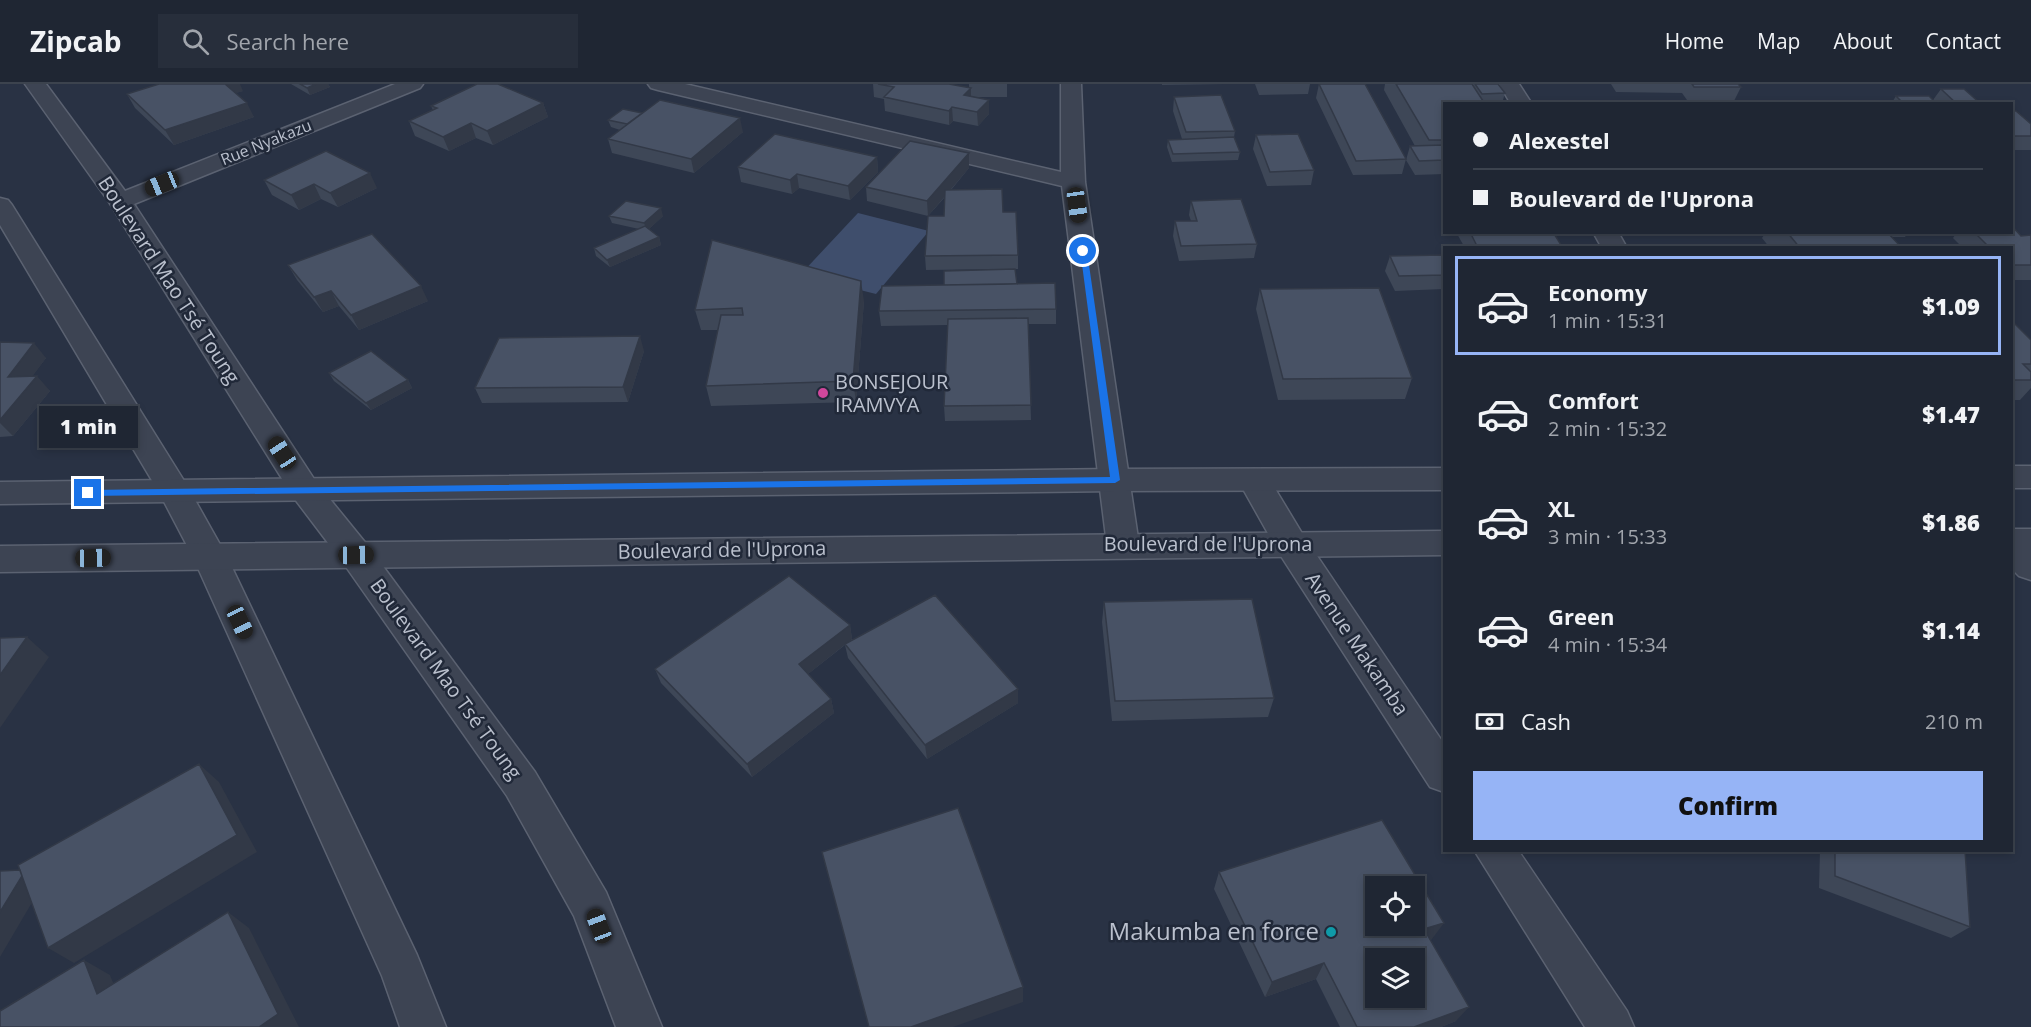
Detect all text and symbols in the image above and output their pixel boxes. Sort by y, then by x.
search box [158,14,578,68]
text: Zipcab [30,22,122,60]
icon: search [179,25,212,58]
text: Search here [227,26,349,56]
text: Home [1665,27,1724,55]
text: Map [1757,27,1800,55]
text: About [1833,27,1893,55]
text: Contact [1926,27,2001,55]
street label: Rue Nyakazu [217,114,315,170]
text: Alexestel [1509,125,1610,155]
car [142,169,182,199]
street label: Boulevard Mao Tsé Toung [92,171,247,389]
text: Boulevard de l'Uprona [1509,183,1754,213]
car [1066,186,1088,224]
route start [1069,237,1096,264]
text: Economy [1548,277,1647,307]
icon: car [1476,279,1530,333]
text: $1.09 [1922,291,1980,321]
text: 1 min · 15:31 [1548,307,1667,334]
place label: BONSEJOUR IRAMVYA [835,368,949,418]
text: Comfort [1548,385,1639,415]
marker: BONSEJOUR IRAMVYA [816,386,830,400]
icon: car [1476,387,1530,441]
text: $1.47 [1922,399,1980,429]
callout: 1 min [38,406,138,448]
text: 1 min [60,413,117,440]
text: 2 min · 15:32 [1548,415,1667,442]
car [265,433,299,473]
route end [74,479,101,506]
text: XL [1548,493,1575,523]
icon: car [1476,495,1530,549]
text: $1.86 [1922,507,1980,537]
text: 3 min · 15:33 [1548,523,1667,550]
street label: Boulevard de l'Uprona [1104,530,1312,557]
street label: Boulevard de l'Uprona [617,534,827,565]
car [338,546,374,564]
car [75,549,111,567]
street label: Avenue Makamba [1299,567,1415,721]
street label: Boulevard Mao Tsé Toung [364,573,529,785]
text: Green [1548,601,1614,631]
car [224,602,256,642]
icon: car [1476,603,1530,657]
text: $1.14 [1922,615,1980,645]
text: 4 min · 15:34 [1548,631,1667,658]
icon: cash [1473,705,1506,738]
text: Cash [1521,706,1571,736]
text: 210 m [1925,708,1983,735]
button: Confirm [1473,771,1983,840]
map controls [1365,876,1425,1008]
button: locate [1365,876,1425,936]
car [584,906,614,946]
place label: Makumba en force [1109,914,1319,947]
marker: Makumba en force [1324,925,1338,939]
button: layers [1365,948,1425,1008]

